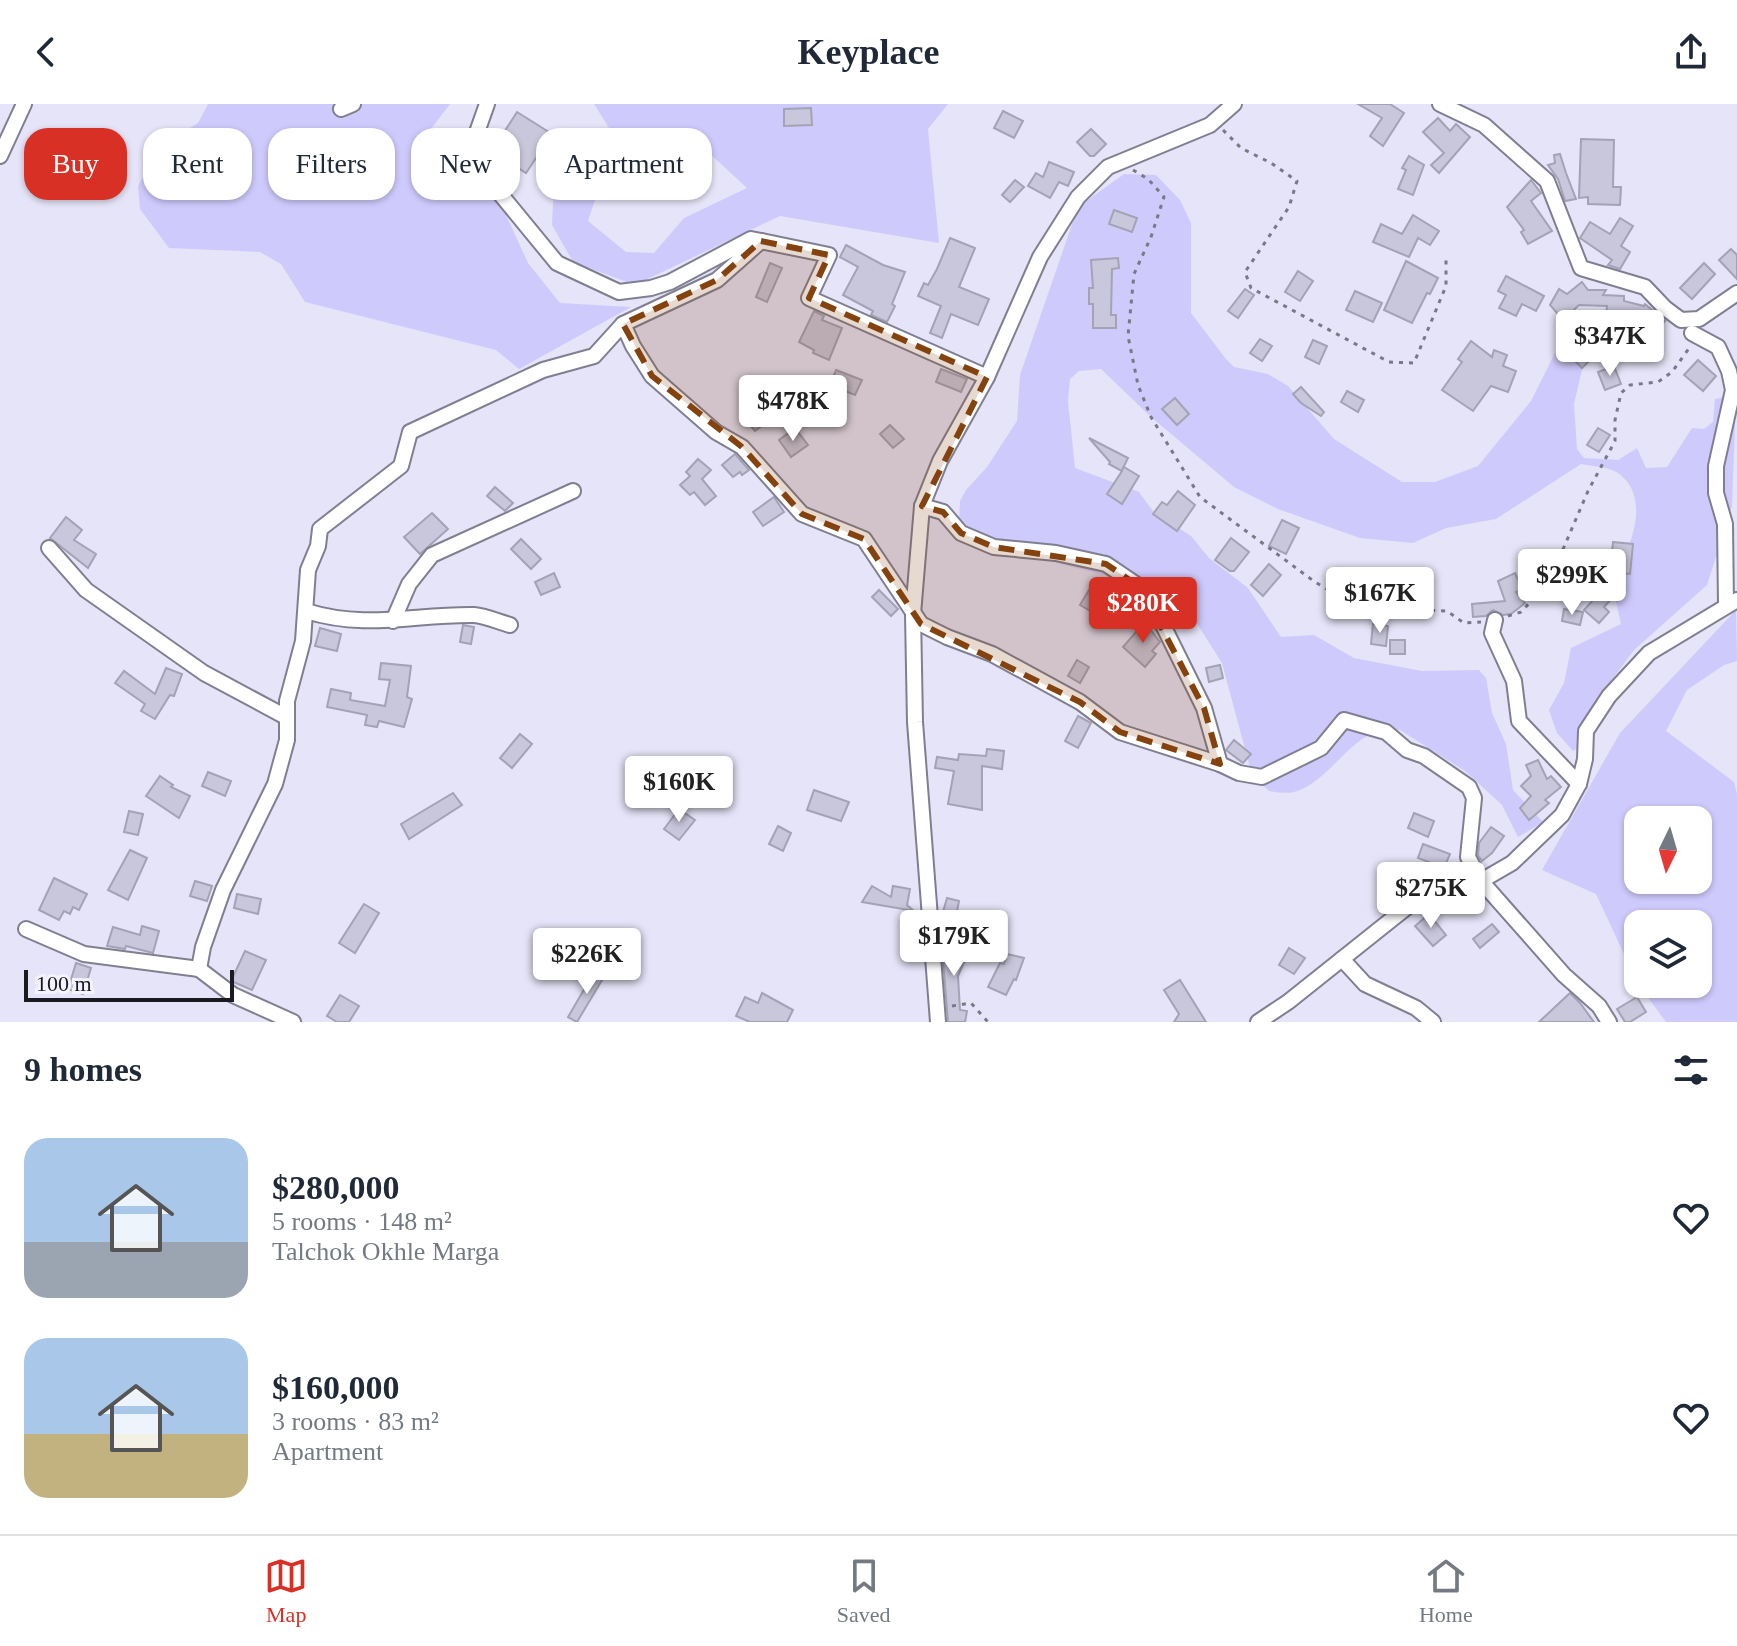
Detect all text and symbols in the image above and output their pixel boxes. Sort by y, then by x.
icon: back [24,30,68,74]
icon: share [1669,30,1713,74]
text: Keyplace [798,32,939,72]
chip: Buy [24,128,127,200]
chip: Rent [143,128,252,200]
chip: Filters [268,128,395,200]
chip: New [411,128,520,200]
chip: Apartment [536,128,712,200]
pin: $347K [1554,310,1666,378]
text: $347K [1574,321,1646,350]
pin: $478K [737,375,849,443]
text: $478K [757,386,829,415]
pin: $299K [1516,549,1628,617]
text: $299K [1536,560,1608,589]
pin: $167K [1324,567,1436,635]
pin: $280K [1087,577,1199,645]
text: $167K [1344,578,1416,607]
text: $280K [1107,588,1179,617]
pin: $160K [623,756,735,824]
text: $160K [643,767,715,796]
north arrow [1624,806,1712,894]
map controls [1624,806,1712,998]
pin: $275K [1375,862,1487,930]
text: $275K [1395,873,1467,902]
pin: $179K [898,910,1010,978]
button: layers [1624,910,1712,998]
text: $179K [918,921,990,950]
pin: $226K [531,928,643,996]
text: $226K [551,939,623,968]
scale bar [24,966,234,1002]
text: 100 m [36,971,92,996]
icon: filters [1669,1048,1713,1092]
text: 9 homes [24,1051,142,1088]
text: $280,000 [272,1169,400,1206]
icon: home [88,1170,184,1266]
icon: heart [1669,1196,1713,1240]
text: 5 rooms · 148 m² [272,1207,452,1236]
text: Talchok Okhle Marga [272,1237,499,1266]
text: $160,000 [272,1369,400,1406]
icon: home [88,1370,184,1466]
icon: heart [1669,1396,1713,1440]
text: 3 rooms · 83 m² [272,1407,439,1436]
text: Apartment [272,1437,383,1466]
tab: Map [264,1554,308,1628]
tab: Saved [837,1554,890,1628]
tab: Home [1419,1554,1473,1628]

